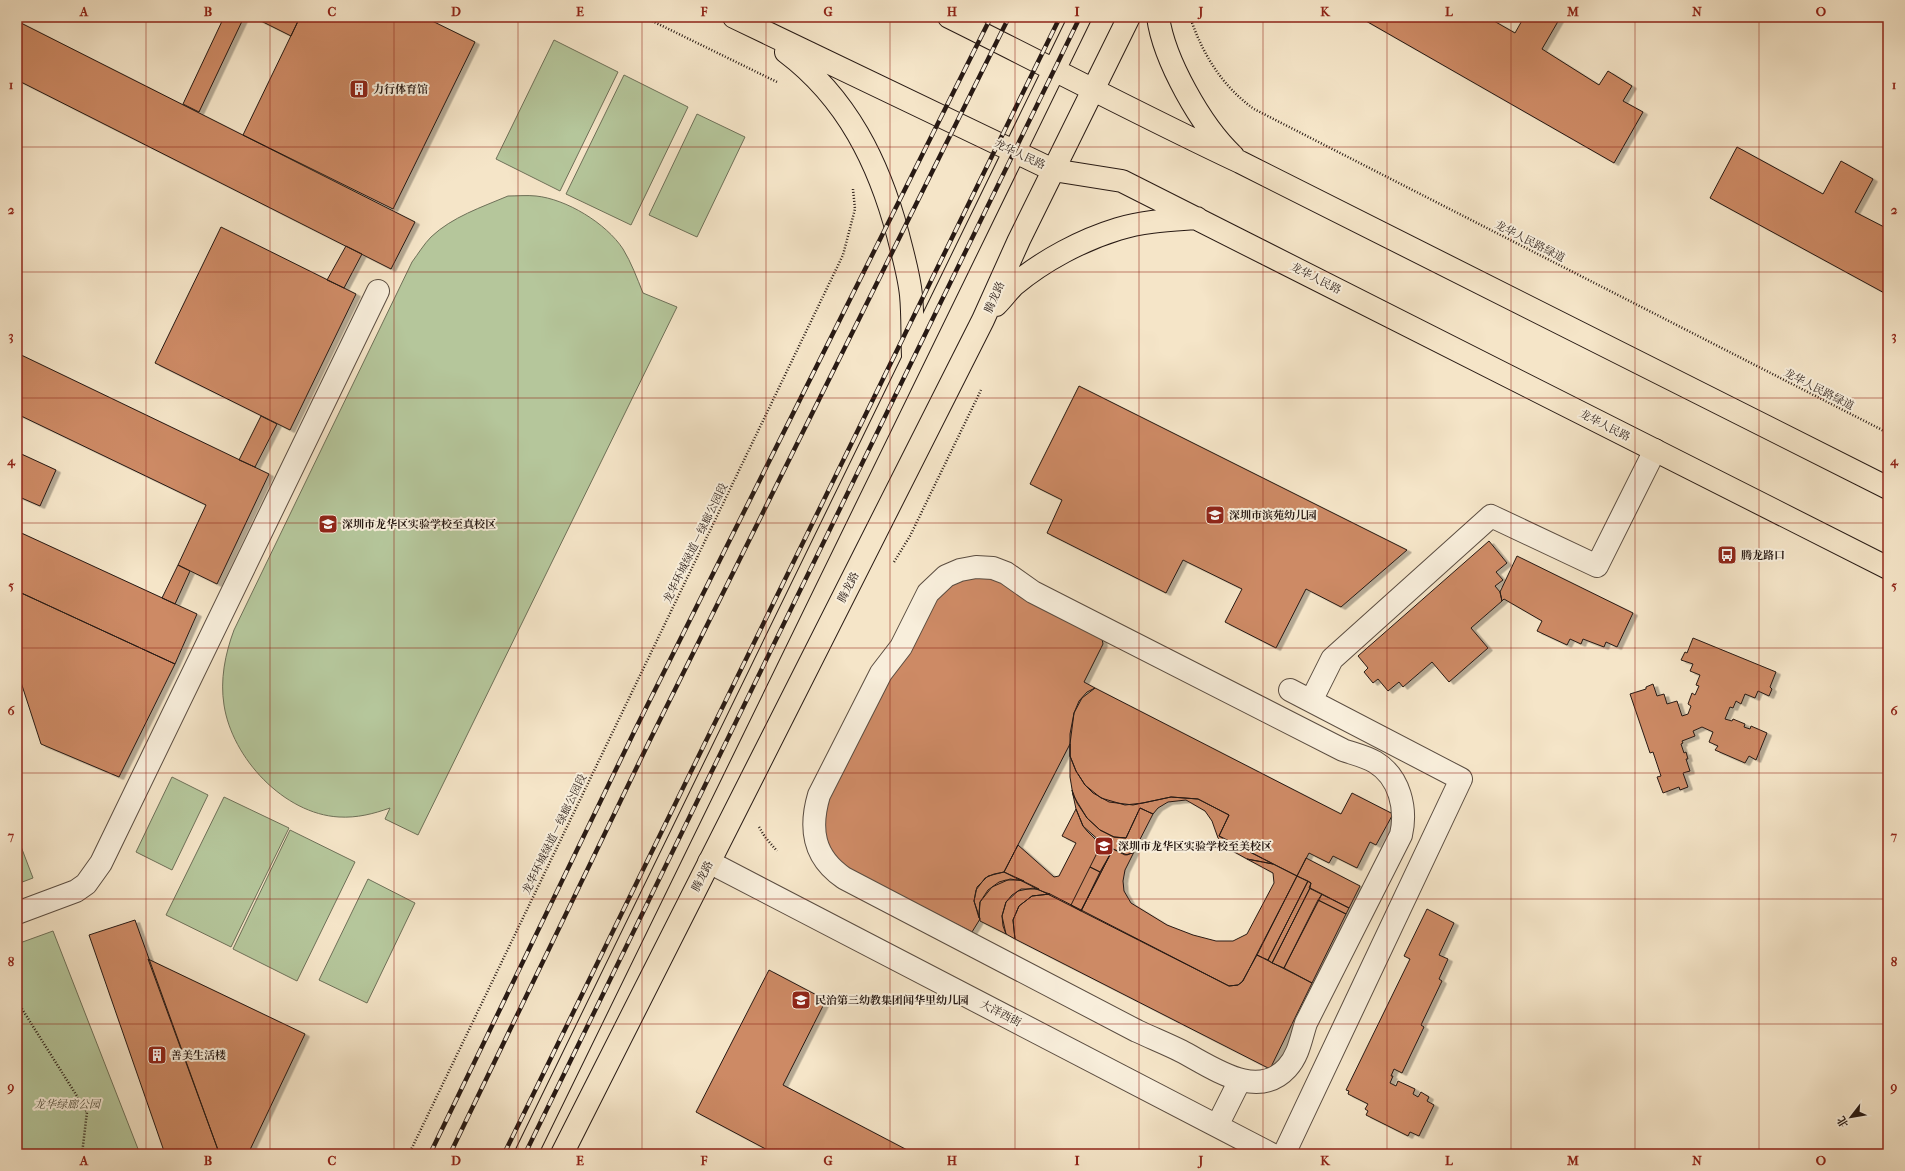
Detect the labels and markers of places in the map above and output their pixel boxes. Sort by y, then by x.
building icon: 力行体育馆 [348,78,370,100]
place label: 力行体育馆 [373,83,428,96]
school or university icon: 深圳市滨苑幼儿园 [1204,504,1226,526]
place label: 深圳市滨苑幼儿园 [1229,509,1317,522]
school or university icon: 深圳市龙华区实验学校至真校区 [317,513,339,535]
place label: 深圳市龙华区实验学校至真校区 [342,518,496,531]
bus stop icon: 腾龙路口 [1716,544,1738,566]
place label: 腾龙路口 [1741,549,1785,562]
school or university icon: 深圳市龙华区实验学校至美校区 [1093,835,1115,857]
place label: 深圳市龙华区实验学校至美校区 [1118,840,1272,853]
school or university icon: 民治第三幼教集团闻华里幼儿园 [790,989,812,1011]
place label: 民治第三幼教集团闻华里幼儿园 [815,994,969,1007]
building icon: 善美生活楼 [146,1044,168,1066]
place label: 善美生活楼 [171,1049,226,1062]

